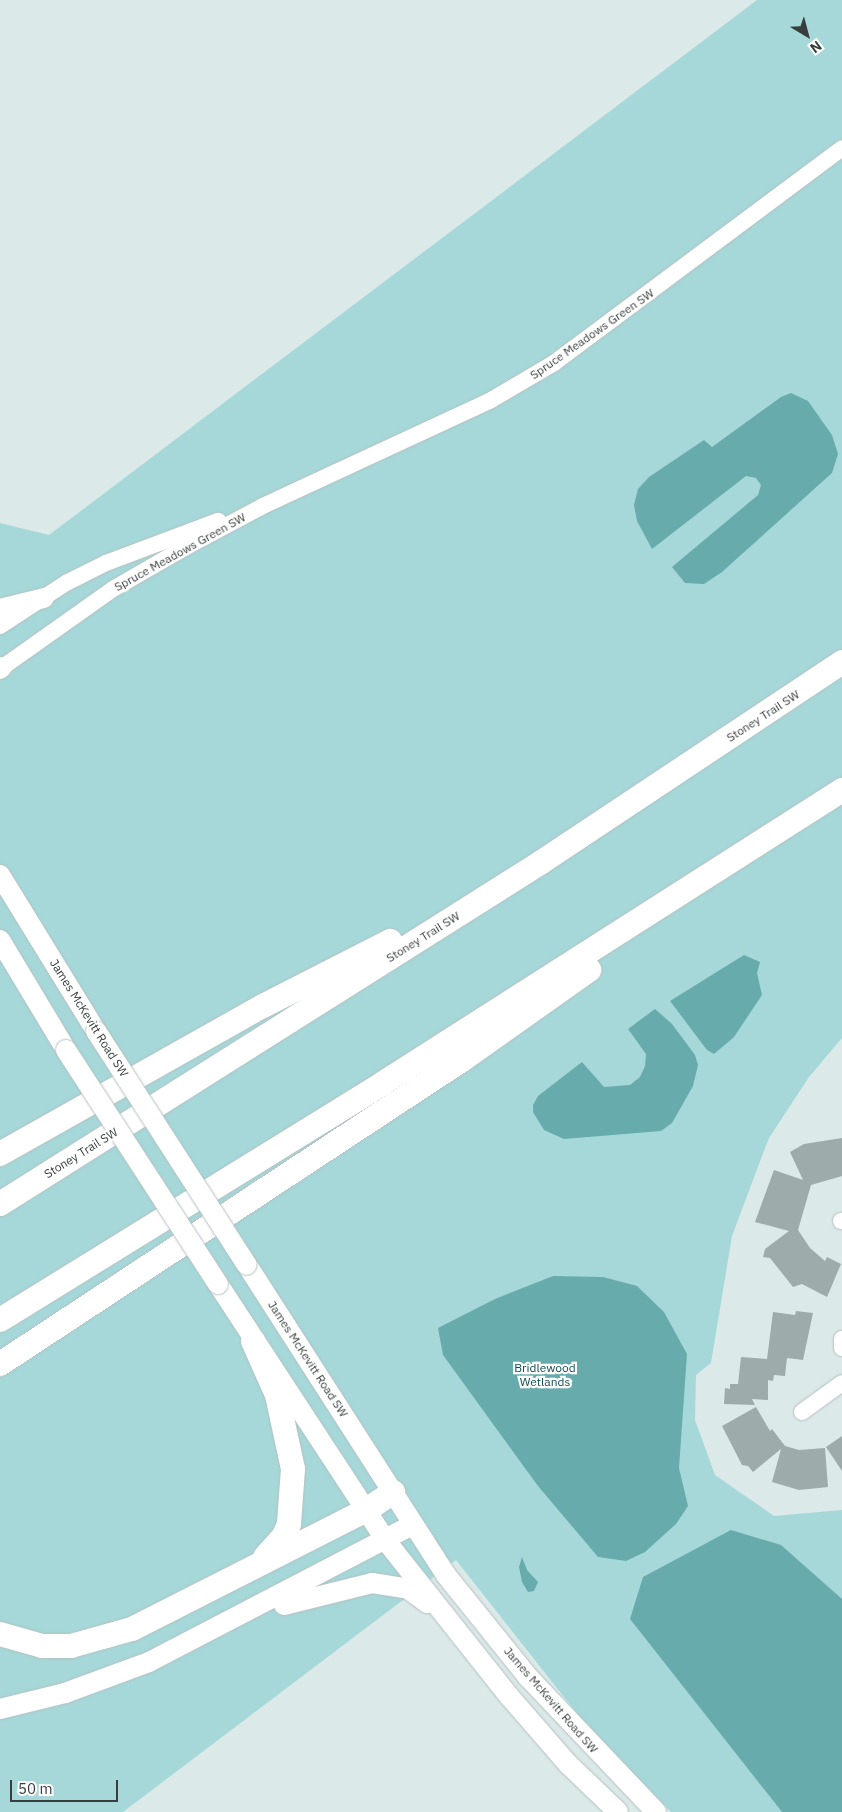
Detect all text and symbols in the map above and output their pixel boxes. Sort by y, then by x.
north arrow [782,10,832,60]
text: N [807,37,825,57]
street label: Spruce Meadows Green SW [527,286,657,382]
street label: Spruce Meadows Green SW [112,510,248,594]
street label: Stoney Trail SW [724,687,802,745]
street label: Stoney Trail SW [384,909,462,965]
street label: James McKevitt Road SW [47,957,131,1079]
street label: Stoney Trail SW [42,1125,120,1181]
street label: James McKevitt Road SW [265,1298,351,1420]
park label: Bridlewood Wetlands [514,1361,576,1389]
street label: James McKevitt Road SW [501,1644,601,1756]
scale bar [12,1770,120,1802]
text: 50 m [18,1779,53,1798]

